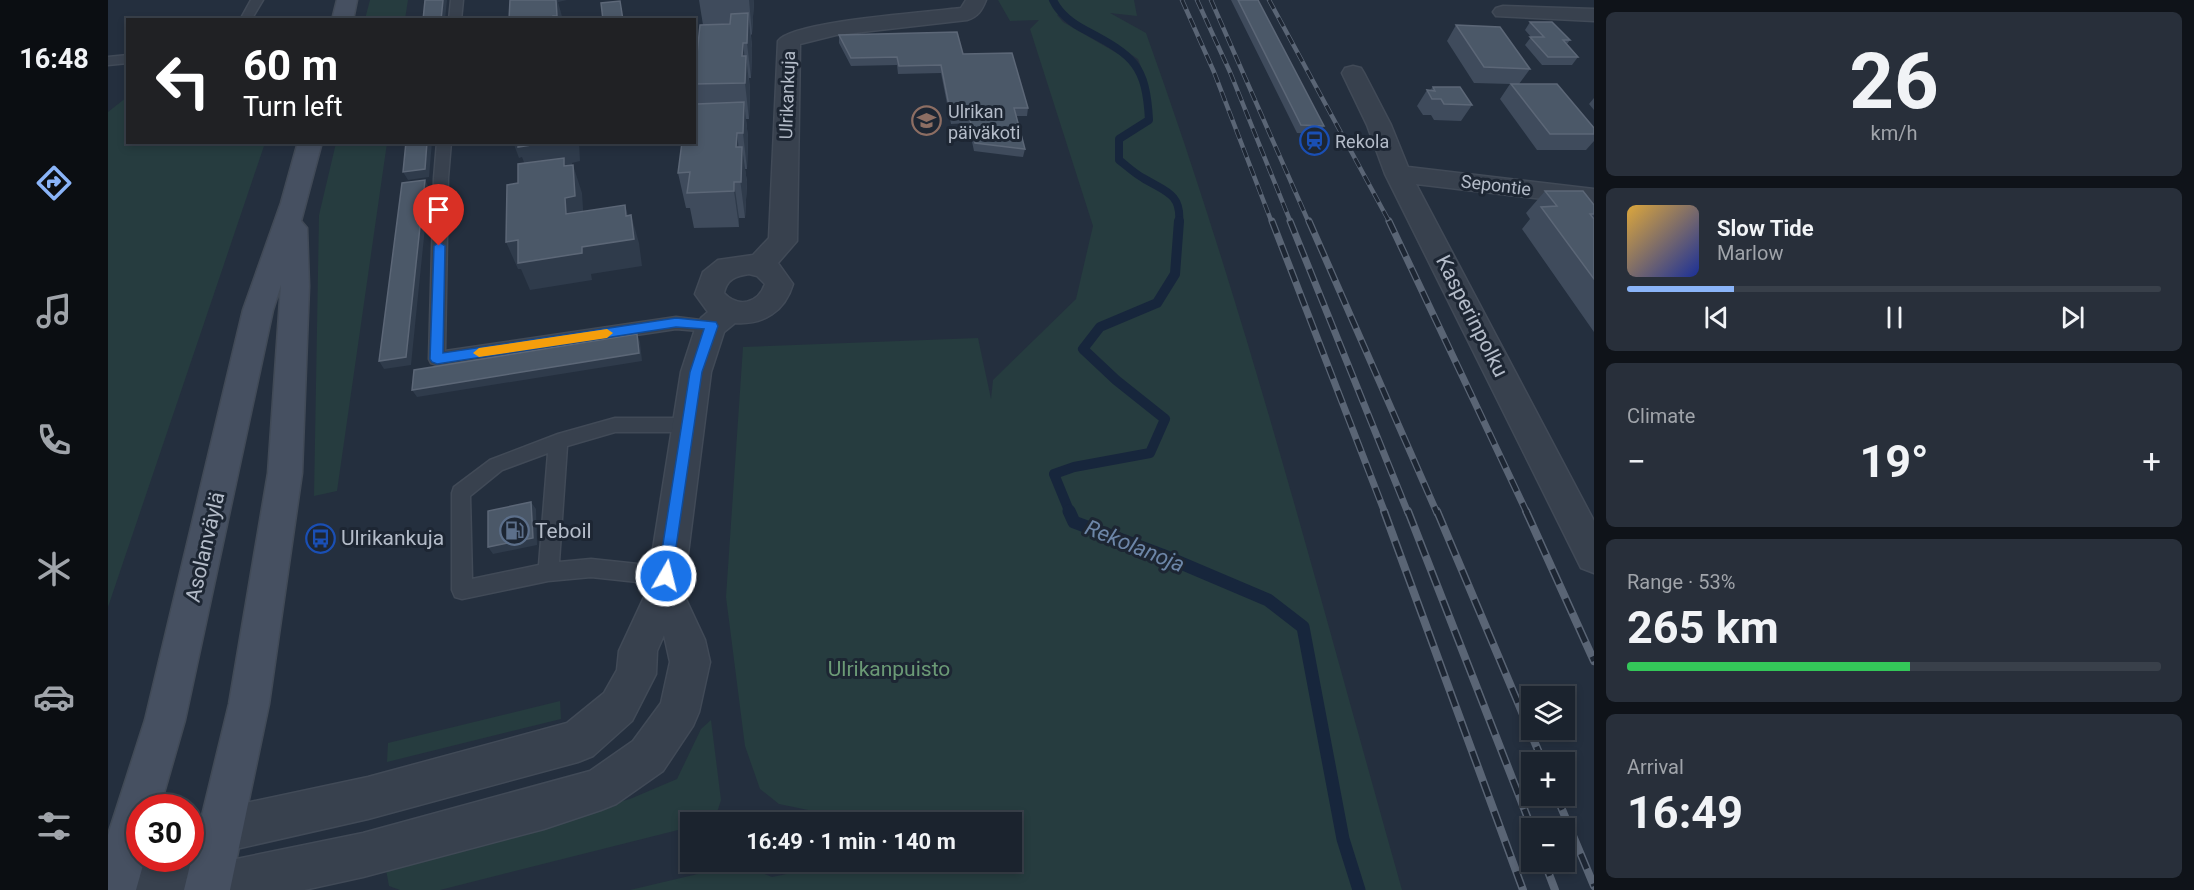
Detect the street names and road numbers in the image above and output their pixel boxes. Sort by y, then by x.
street label: Ulrikankuja [775,50,799,140]
street label: Sepontie [1460,170,1532,200]
street label: Kasperinpolku [1431,251,1513,381]
street label: Asolanväylä [181,490,229,604]

